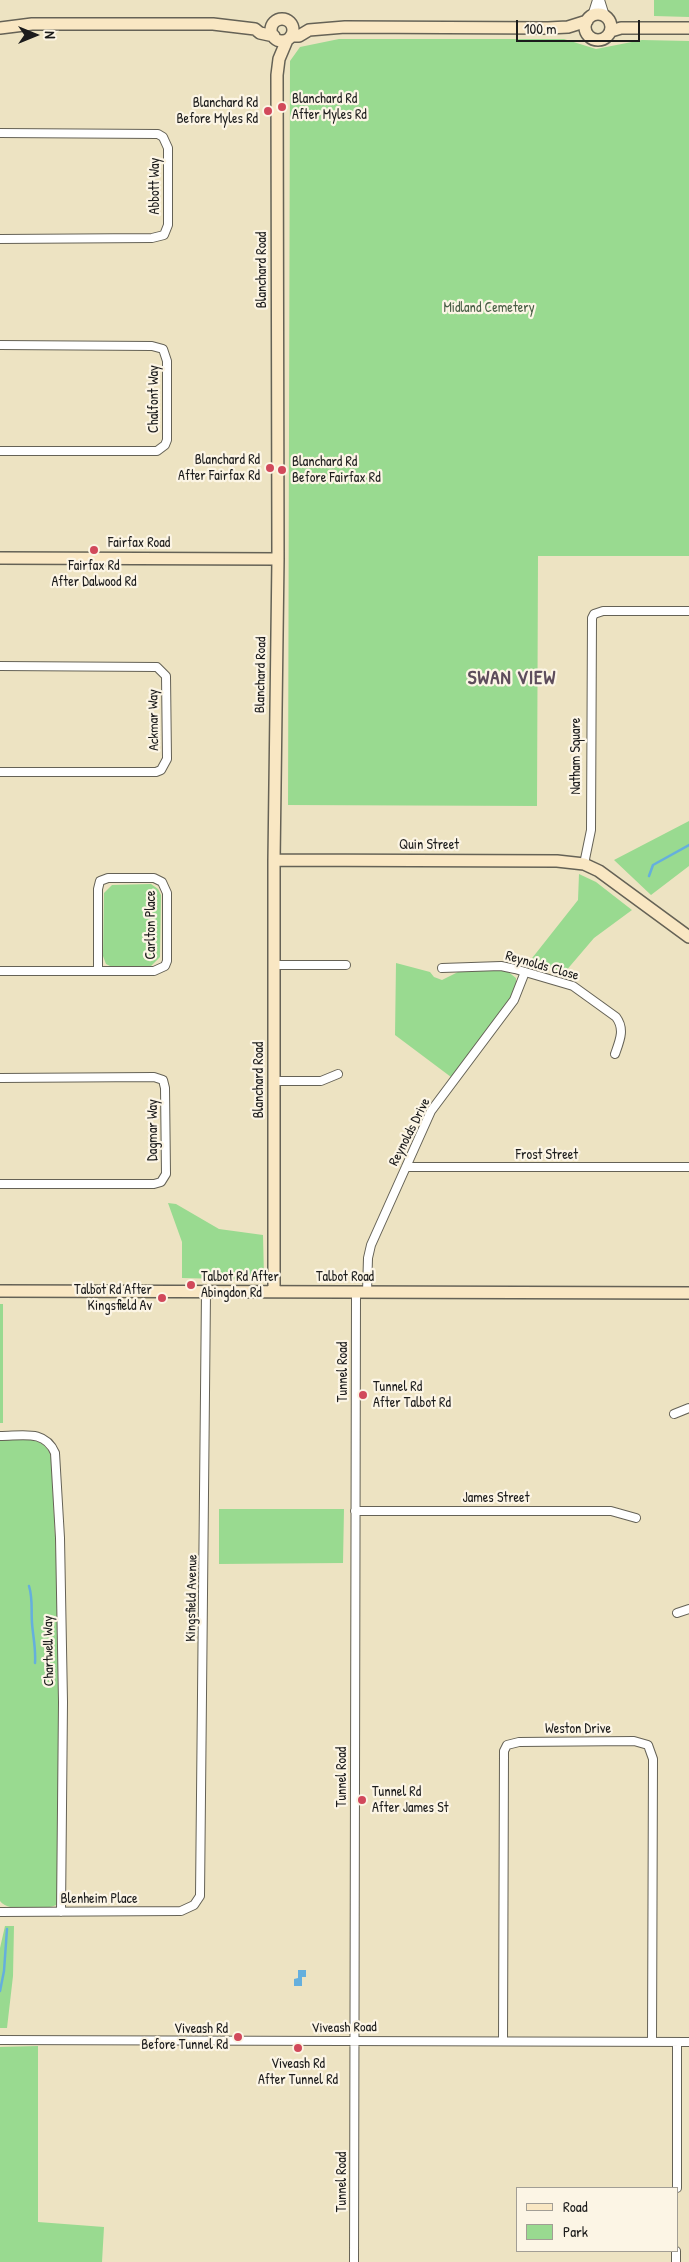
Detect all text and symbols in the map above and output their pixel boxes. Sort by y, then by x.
north arrow [10,10,60,60]
scale bar [519,10,643,42]
text: 100 m [524,18,557,39]
text: N [41,31,60,39]
place label: Blanchard Rd After Myles Rd [292,91,367,124]
place label: Blanchard Rd Before Myles Rd [177,95,258,128]
marker: Blanchard Rd After Myles Rd [276,101,288,113]
marker: Blanchard Rd Before Myles Rd [262,105,274,117]
street label: Abbott Way [147,158,163,214]
street label: Blanchard Road [254,232,270,308]
park label: Midland Cemetery [443,300,535,316]
street label: Chalfont Way [146,365,162,433]
place label: Blanchard Rd After Fairfax Rd [178,452,260,484]
place label: Blanchard Rd Before Fairfax Rd [292,454,381,487]
marker: Blanchard Rd After Fairfax Rd [264,462,276,474]
marker: Blanchard Rd Before Fairfax Rd [276,464,288,476]
street label: Fairfax Road [108,535,170,551]
marker: Fairfax Rd After Dalwood Rd [88,544,100,556]
place label: Fairfax Rd After Dalwood Rd [52,558,136,590]
street label: Blanchard Road [252,637,270,713]
district label: SWAN VIEW [467,668,557,690]
street label: Ackmar Way [145,689,163,751]
street label: Natham Square [568,718,584,794]
street label: Quin Street [399,837,459,853]
street label: Carlton Place [143,890,159,960]
street label: Reynolds Close [503,948,581,984]
street label: Blanchard Road [251,1042,267,1118]
street label: Reynolds Drive [386,1095,434,1169]
street label: Dagmar Way [145,1099,161,1161]
street label: Frost Street [516,1147,578,1163]
place label: Talbot Rd After Abingdon Rd [201,1269,279,1302]
street label: Talbot Road [316,1269,374,1285]
marker: Talbot Rd After Abingdon Rd [185,1279,197,1291]
place label: Talbot Rd After Kingsfield Av [74,1282,152,1314]
marker: Talbot Rd After Kingsfield Av [156,1292,168,1304]
street label: Tunnel Road [335,1342,351,1402]
place label: Tunnel Rd After Talbot Rd [373,1379,451,1411]
marker: Tunnel Rd After Talbot Rd [357,1389,369,1401]
street label: James Street [463,1490,529,1506]
street label: Kingsfield Avenue [183,1554,201,1642]
street label: Chartwell Way [40,1616,58,1686]
street label: Weston Drive [545,1721,611,1737]
street label: Tunnel Road [334,1747,350,1807]
place label: Tunnel Rd After James St [372,1784,448,1816]
marker: Tunnel Rd After James St [356,1794,368,1806]
street label: Blenheim Place [61,1891,137,1907]
street label: Viveash Road [311,2019,377,2037]
place label: Viveash Rd Before Tunnel Rd [141,2021,228,2054]
marker: Viveash Rd Before Tunnel Rd [232,2031,244,2043]
marker: Viveash Rd After Tunnel Rd [292,2042,304,2054]
place label: Viveash Rd After Tunnel Rd [258,2056,338,2088]
street label: Tunnel Road [334,2152,350,2212]
legend [516,2187,679,2252]
text: Road [563,2196,588,2217]
text: Park [563,2221,588,2242]

